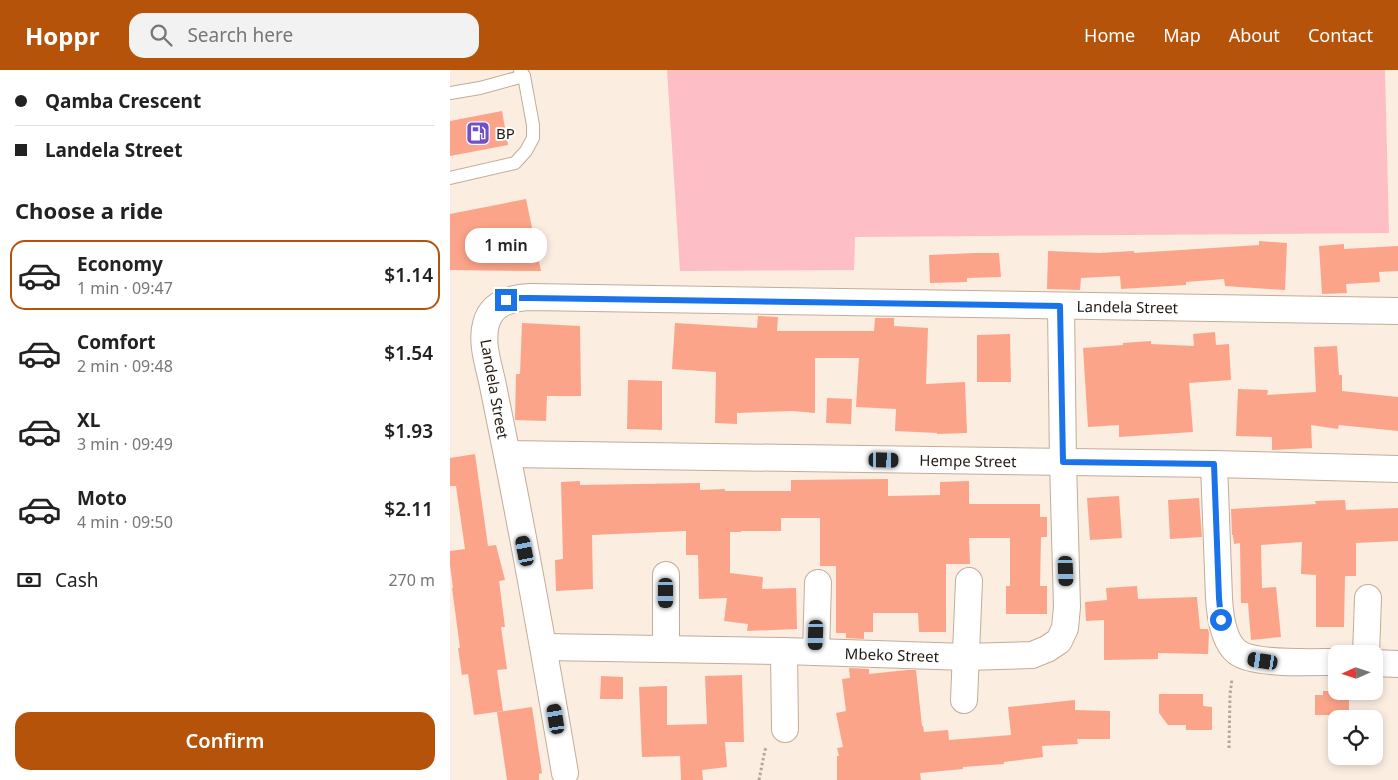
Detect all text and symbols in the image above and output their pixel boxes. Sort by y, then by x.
search box [129,13,479,58]
text: Hoppr [25,19,99,52]
icon: search [147,21,175,49]
text: Search here [187,22,293,48]
text: Home [1084,23,1135,47]
text: Map [1163,23,1201,47]
text: About [1229,23,1280,47]
text: Contact [1308,23,1373,47]
text: Qamba Crescent [45,88,201,114]
fuel station icon: BP [465,120,491,146]
place label: BP [496,123,515,143]
text: Landela Street [45,137,182,163]
text: Choose a ride [15,195,163,225]
callout: 1 min [465,228,547,262]
text: 1 min [484,234,528,256]
text: Economy [77,251,163,277]
icon: car [17,253,62,298]
text: $1.14 [384,262,433,288]
text: 1 min · 09:47 [77,277,173,299]
route end [495,289,517,311]
street label: Landela Street [1077,296,1179,317]
text: Comfort [77,329,156,355]
icon: car [17,331,62,376]
street label: Landela Street [476,337,514,441]
text: $1.54 [384,340,433,366]
text: 2 min · 09:48 [77,355,173,377]
text: XL [77,407,100,433]
icon: car [17,409,62,454]
text: $1.93 [384,418,433,444]
text: 3 min · 09:49 [77,433,173,455]
street label: Hempe Street [919,450,1017,471]
car [868,452,899,468]
text: Moto [77,485,127,511]
icon: car [17,487,62,532]
text: $2.11 [384,496,433,522]
text: 4 min · 09:50 [77,511,173,533]
car [514,535,535,567]
car [1057,556,1074,586]
icon: cash [15,566,43,594]
text: Cash [55,567,99,593]
text: 270 m [388,569,435,591]
car [658,578,673,608]
route start [1210,609,1232,631]
car [807,620,824,650]
street label: Mbeko Street [844,643,940,666]
north arrow [1328,645,1382,700]
map controls [1328,645,1383,765]
car [1247,651,1278,671]
car [546,703,565,735]
button: locate [1328,710,1383,765]
button: Confirm [15,712,435,770]

